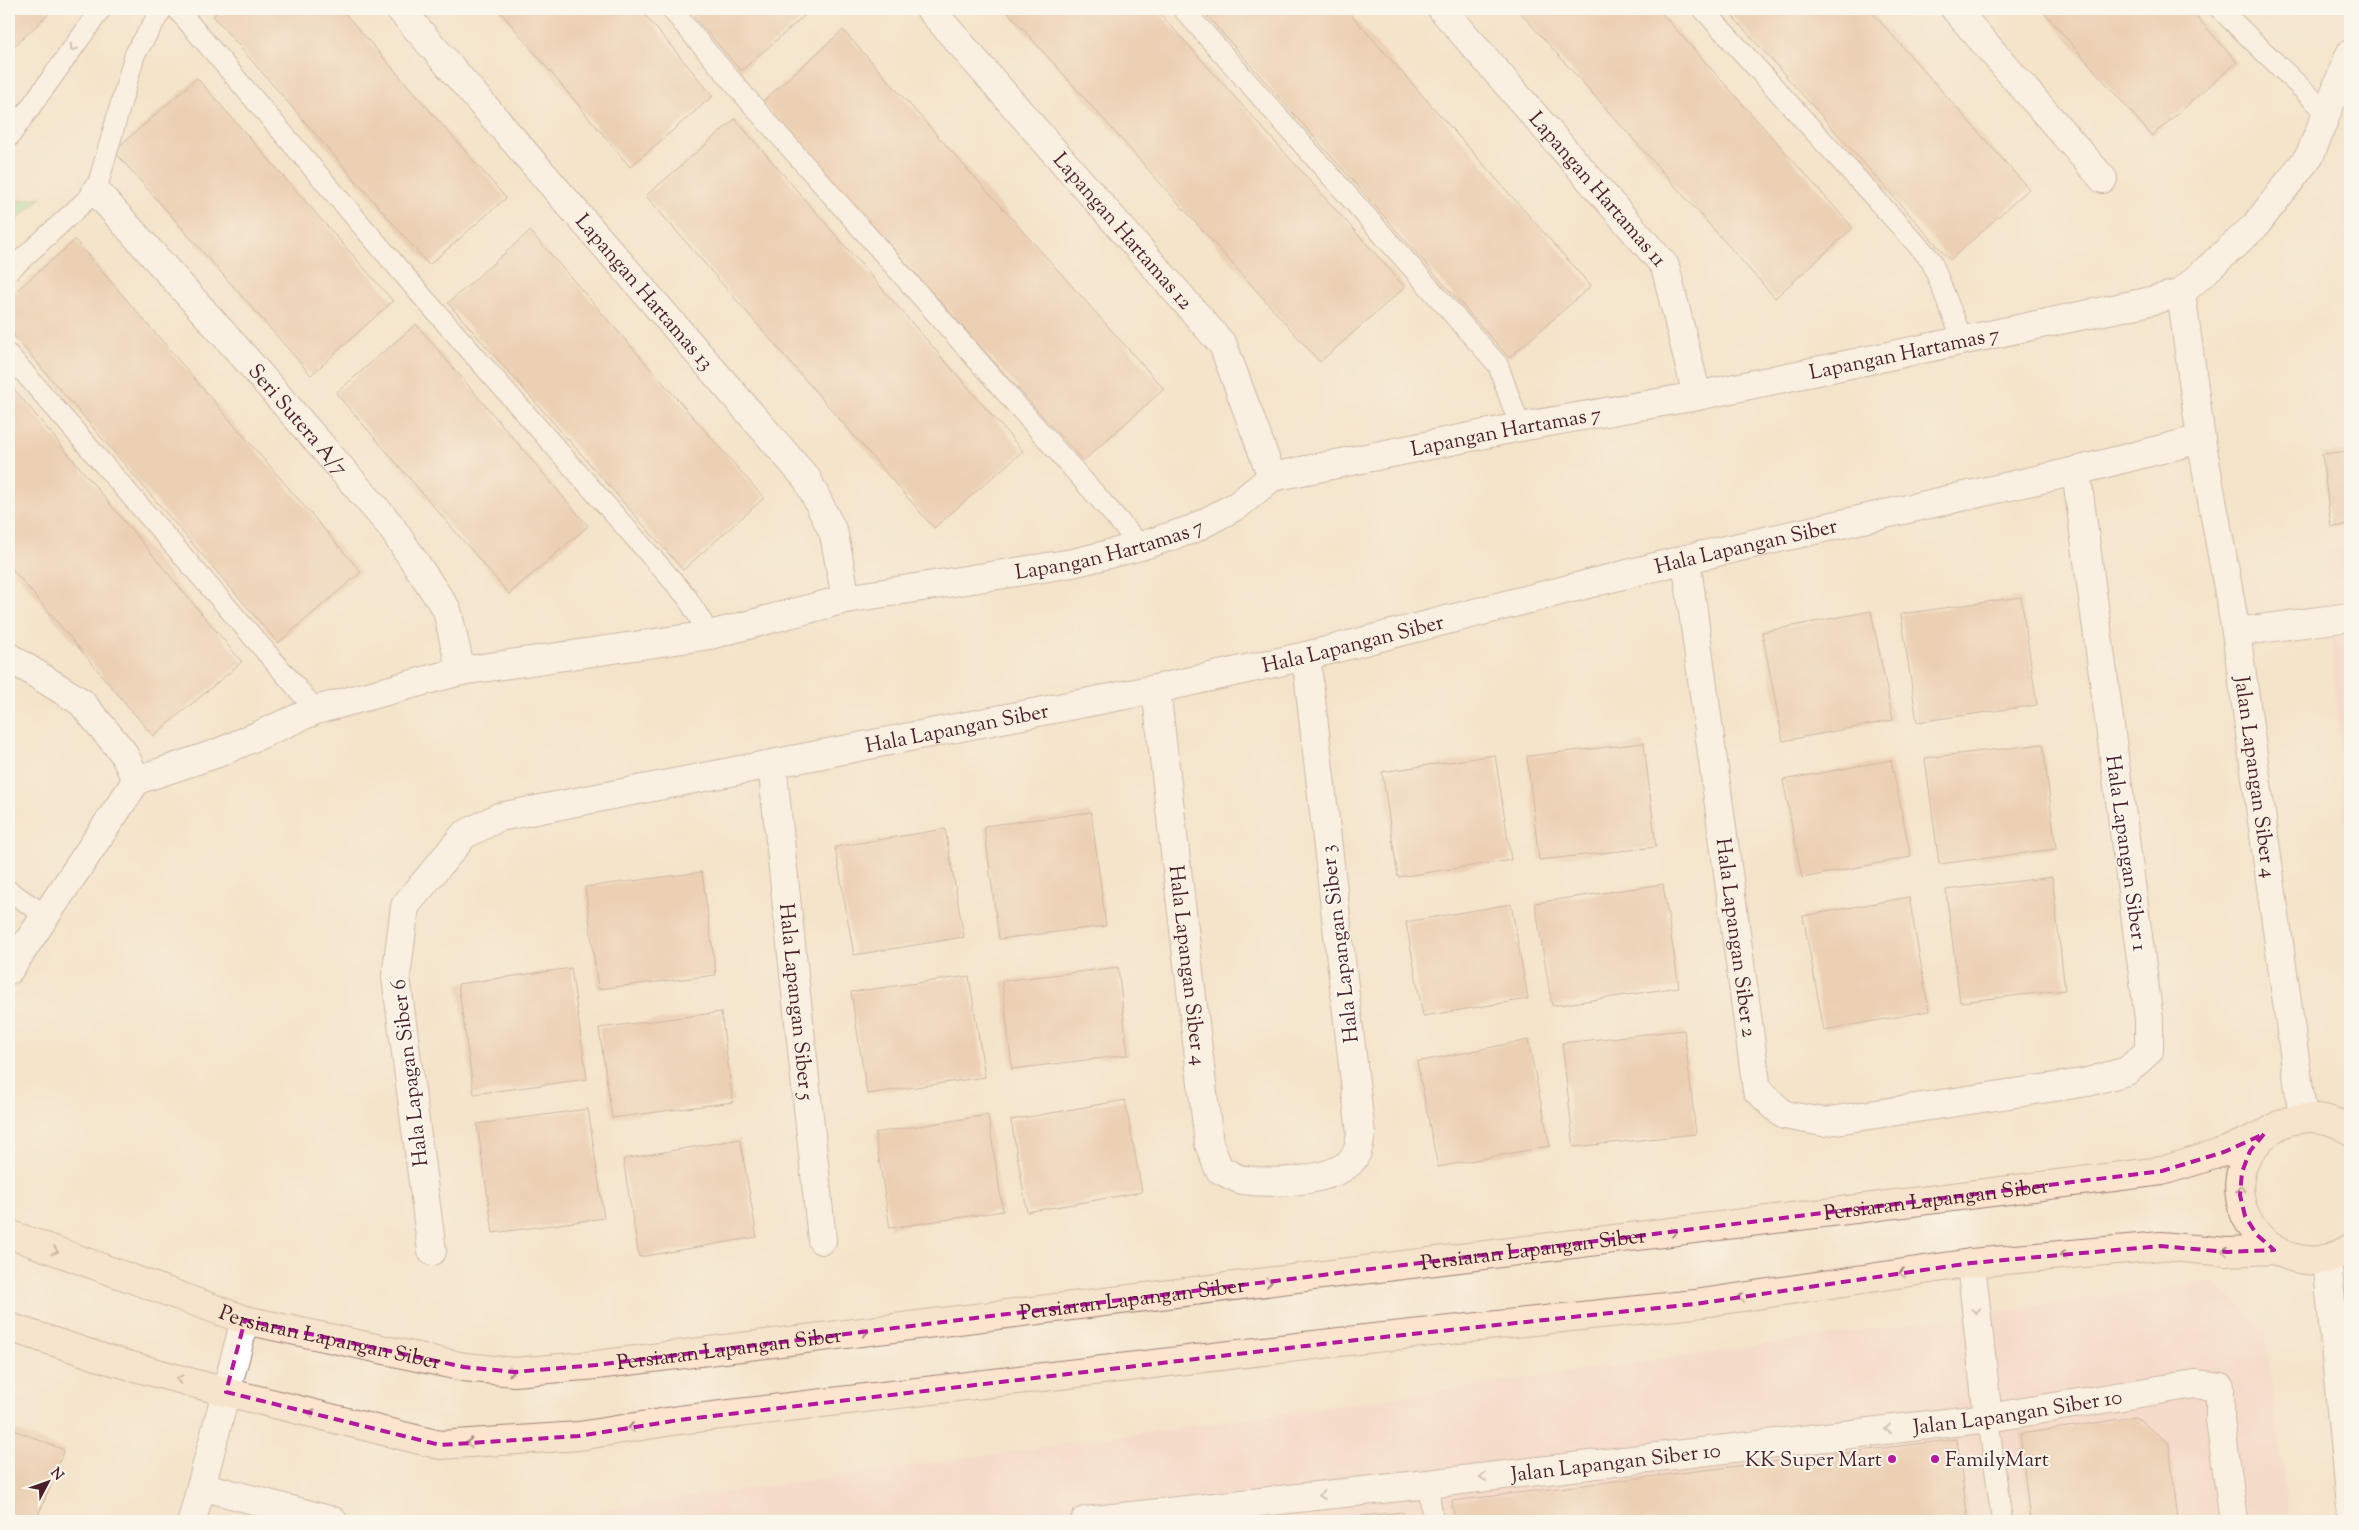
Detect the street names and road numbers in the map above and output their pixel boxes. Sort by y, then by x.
street label: Lapangan Hartamas 11 [1520,106,1672,274]
street label: Lapangan Hartamas 12 [1045,147,1199,317]
street label: Lapangan Hartamas 13 [567,208,720,378]
street label: Lapangan Hartamas 7 [1807,320,2003,389]
street label: Seri Sutera A/7 [240,358,354,483]
street label: Lapangan Hartamas 7 [1408,400,1604,466]
street label: Lapangan Hartamas 7 [1013,512,1210,589]
street label: Hala Lapangan Siber [1652,512,1841,583]
street label: Hala Lapangan Siber [1260,608,1448,682]
street label: Jalan Lapangan Siber 4 [2225,674,2283,880]
street label: Hala Lapangan Siber [863,697,1052,762]
street label: Hala Lapangan Siber 1 [2096,753,2154,953]
street label: Hala Lapangan Siber 2 [1706,836,1763,1040]
street label: Hala Lapangan Siber 3 [1314,843,1368,1044]
street label: Hala Lapangan Siber 4 [1160,864,1213,1067]
street label: Hala Lapangan Siber 5 [770,902,820,1102]
street label: Hala Lapagan Siber 6 [385,977,437,1168]
street label: Persiaran Lapangan Siber [1822,1172,2051,1230]
street label: Persiaran Lapangan Siber [1419,1222,1648,1280]
street label: Persiaran Lapangan Siber [1018,1272,1247,1329]
street label: Persiaran Lapangan Siber [214,1299,444,1379]
street label: Persiaran Lapangan Siber [615,1322,844,1379]
street label: Jalan Lapangan Siber 10 [1911,1383,2124,1444]
street label: Jalan Lapangan Siber 10 [1509,1437,1722,1491]

